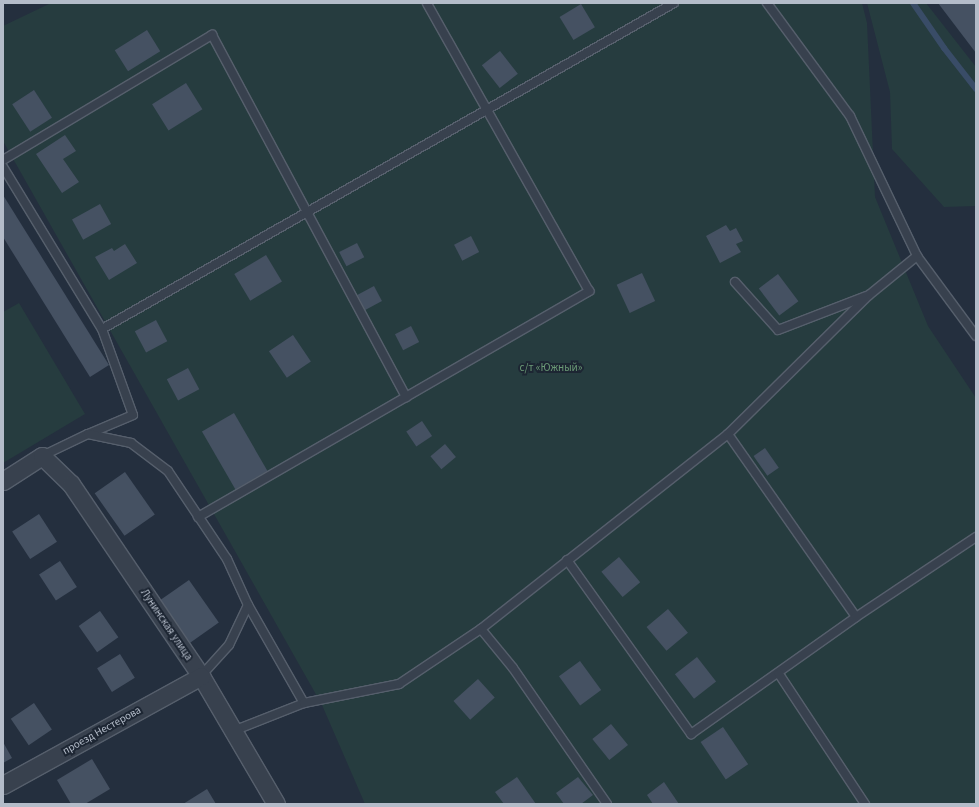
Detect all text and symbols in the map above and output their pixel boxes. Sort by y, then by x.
park label: с/т «Южный» [520,361,582,375]
street label: Лунинская улица [137,587,195,663]
street label: проезд Нестерова [60,704,144,758]

